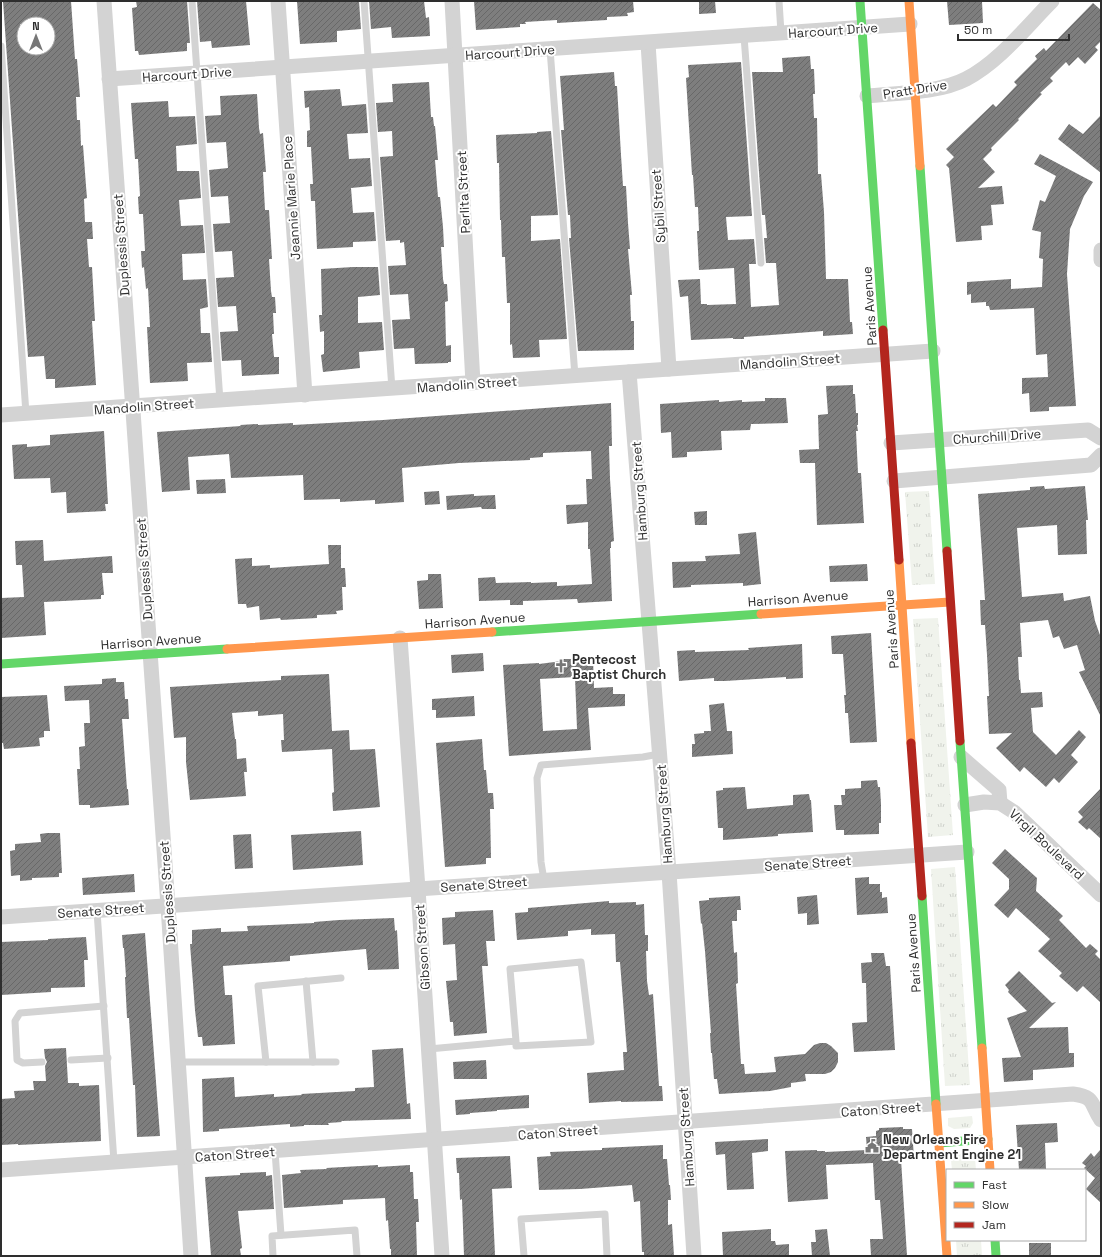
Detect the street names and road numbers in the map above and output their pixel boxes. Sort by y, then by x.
street label: Harcourt Drive [788,19,878,42]
street label: Harcourt Drive [465,41,555,64]
street label: Harcourt Drive [142,63,232,86]
street label: Pratt Drive [882,76,948,103]
street label: Jeannie Marie Place [279,135,304,261]
street label: Perlita Street [453,150,474,234]
street label: Sybil Street [647,169,670,243]
street label: Duplessis Street [109,193,134,297]
street label: Paris Avenue [858,266,881,346]
street label: Mandolin Street [739,350,841,373]
street label: Mandolin Street [416,373,518,396]
street label: Mandolin Street [93,395,195,418]
street label: Churchill Drive [952,425,1042,448]
street label: Hamburg Street [628,441,651,541]
street label: Duplessis Street [132,517,157,621]
street label: Harrison Avenue [747,586,849,610]
street label: Paris Avenue [880,589,903,669]
street label: Harrison Avenue [424,608,526,632]
street label: Harrison Avenue [100,629,202,653]
street label: Hamburg Street [653,764,676,864]
street label: Virgil Boulevard [1006,805,1088,883]
street label: Duplessis Street [155,840,180,944]
street label: Senate Street [764,852,852,875]
street label: Senate Street [440,873,528,896]
street label: Senate Street [57,899,145,922]
street label: Gibson Street [411,903,434,990]
street label: Paris Avenue [902,913,925,993]
street label: Hamburg Street [675,1087,698,1187]
street label: Caton Street [840,1098,922,1121]
street label: Caton Street [517,1121,599,1144]
street label: Caton Street [194,1143,276,1166]

